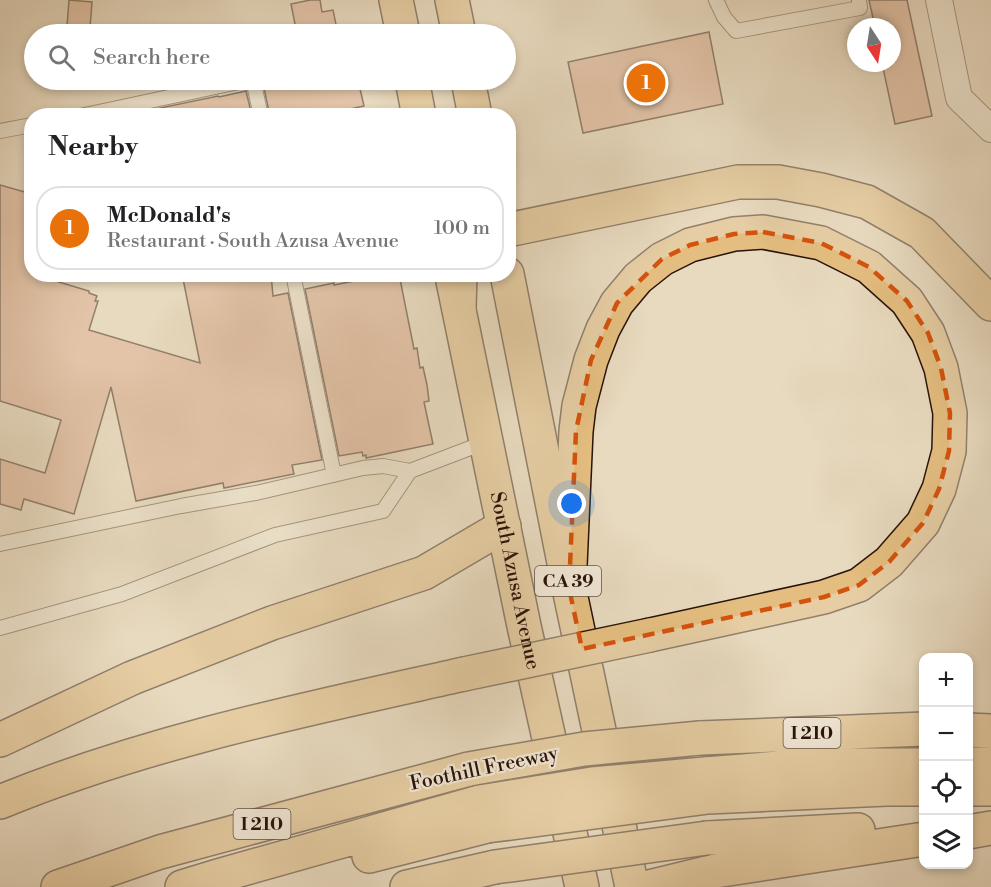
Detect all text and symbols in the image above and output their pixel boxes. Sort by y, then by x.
north arrow [847,18,901,72]
search box [24,24,516,90]
icon: search [45,41,78,74]
text: Search here [93,44,210,71]
pin: 1 [626,60,666,106]
text: Nearby [48,131,138,163]
text: McDonald's [107,202,231,229]
text: 1 [65,216,74,241]
text: 100 m [434,216,490,241]
text: Restaurant · South Azusa Avenue [107,229,399,254]
street label: South Azusa Avenue [484,489,546,672]
your location [557,489,586,518]
road number: CA 39 [535,566,601,596]
map controls [919,653,973,869]
button: + [919,653,973,707]
button: − [919,707,973,761]
road number: I 210 [784,718,840,748]
street label: Foothill Freeway [408,741,561,797]
button: locate [919,761,973,815]
road number: I 210 [234,809,290,839]
button: layers [919,815,973,869]

